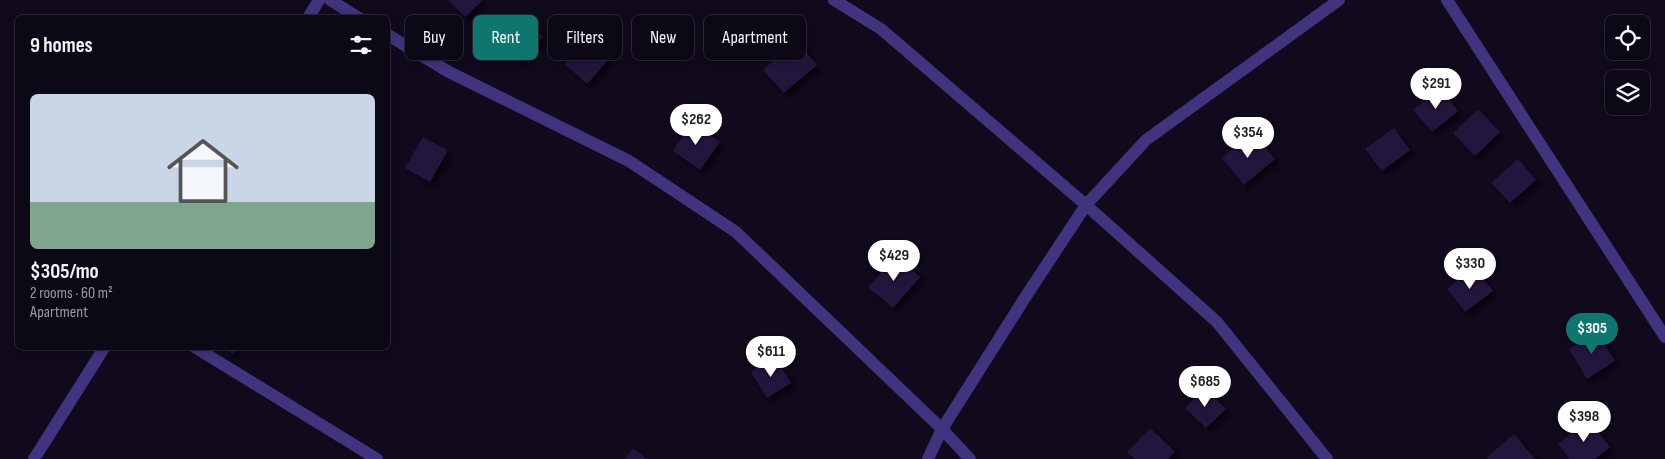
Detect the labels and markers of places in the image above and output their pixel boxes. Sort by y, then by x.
pin: $291 [1406,68,1466,110]
pin: $262 [666,104,726,146]
pin: $354 [1218,116,1278,159]
pin: $429 [864,240,924,282]
pin: $330 [1440,248,1500,290]
pin: $305 [1562,312,1622,355]
pin: $611 [741,336,801,378]
pin: $685 [1175,366,1235,408]
pin: $398 [1554,400,1614,443]

